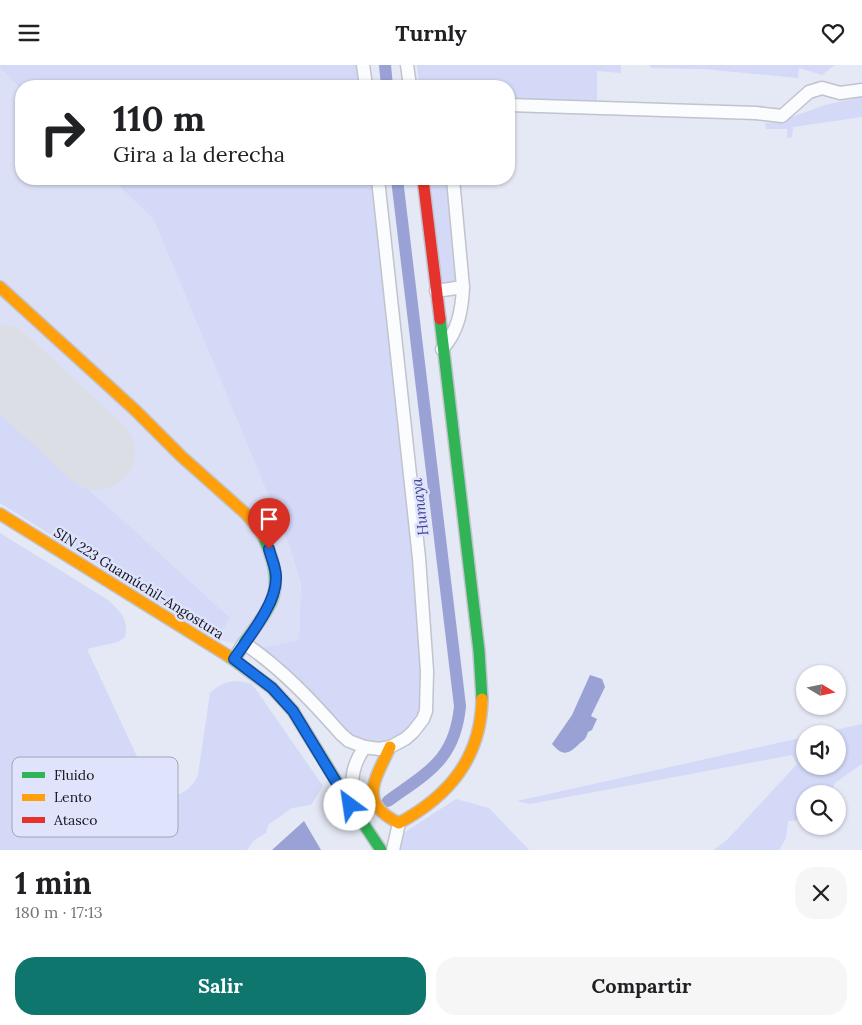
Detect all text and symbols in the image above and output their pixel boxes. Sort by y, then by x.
icon: menu [15,19,43,47]
text: Turnly [395,19,467,47]
icon: heart [819,19,847,47]
text: 110 m [113,96,205,141]
icon: right [30,100,95,165]
text: Gira a la derecha [113,140,285,168]
water label: Humaya [406,477,432,537]
pin [248,498,290,549]
icon: arrive [255,505,283,533]
street label: SIN 223 Guamúchil-Angostura [51,523,227,643]
north arrow [796,665,846,715]
map controls [796,665,846,835]
button: sound [796,725,846,775]
legend [12,757,178,837]
text: Fluido [54,766,94,784]
position arrow [323,778,375,830]
button: search [796,785,846,835]
text: Lento [54,788,92,806]
text: Atasco [53,811,97,829]
text: 1 min [15,864,92,902]
button: close [795,867,847,919]
text: 180 m · 17:13 [15,902,103,922]
button: Salir [15,957,426,1015]
button: Compartir [436,957,847,1015]

